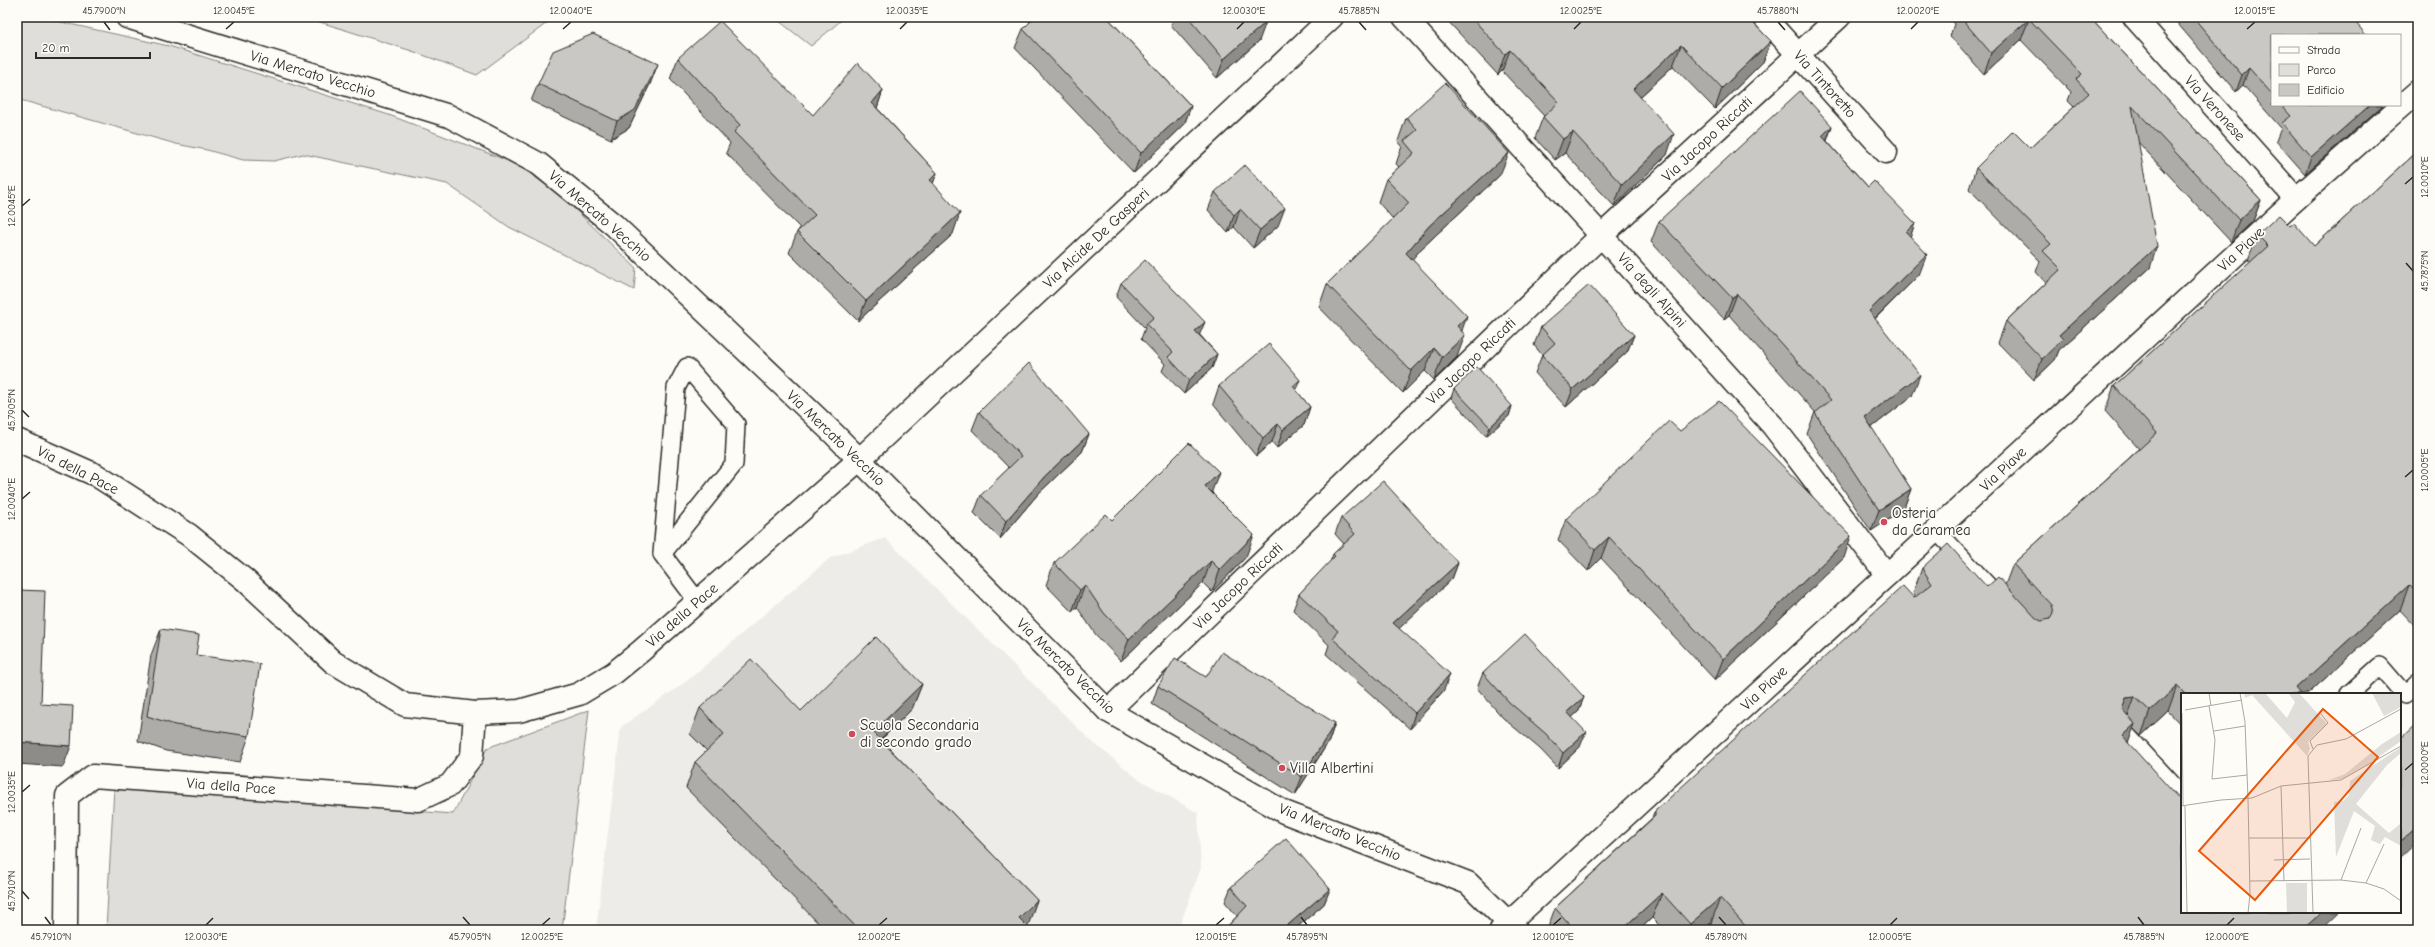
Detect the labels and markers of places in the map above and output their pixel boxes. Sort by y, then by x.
place label: Osteria da Caramea [1892,504,1971,539]
marker: Osteria da Caramea [1879,517,1889,527]
place label: Scuola Secondaria di secondo grado [860,716,979,751]
marker: Scuola Secondaria di secondo grado [847,729,857,739]
place label: Villa Albertini [1290,759,1374,777]
marker: Villa Albertini [1277,763,1287,773]

